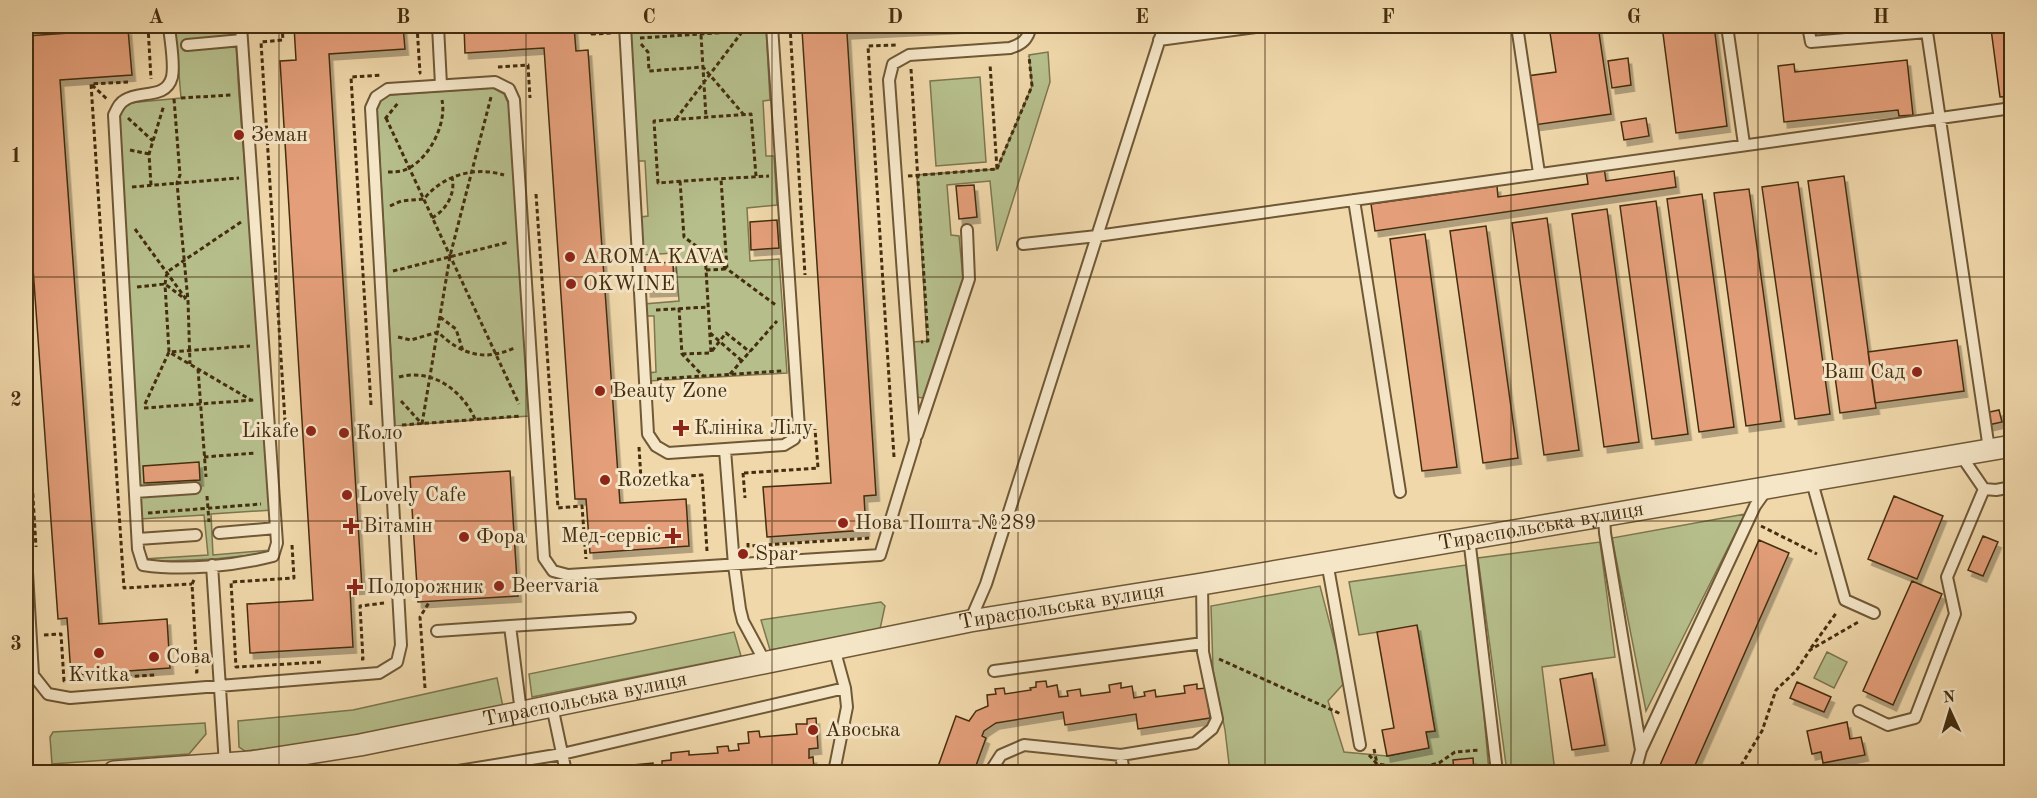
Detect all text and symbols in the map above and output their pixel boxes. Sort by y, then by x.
text: A [148,8,164,28]
text: B [396,8,410,28]
text: C [642,8,656,28]
text: D [887,8,903,28]
text: E [1135,8,1149,28]
text: F [1381,8,1395,28]
text: G [1627,8,1641,28]
text: H [1873,8,1889,28]
place label: Земан [251,125,308,146]
marker: Земан [232,128,246,142]
text: 1 [10,147,22,167]
place label: AROMA KAVA [582,247,725,268]
marker: AROMA KAVA [563,250,577,264]
place label: OKWINE [583,274,675,295]
marker: OKWINE [564,277,578,291]
place label: Ваш Сад [1824,362,1906,383]
marker: Ваш Сад [1910,365,1924,379]
place label: Beauty Zone [612,381,727,402]
marker: Beauty Zone [593,384,607,398]
text: 2 [10,391,22,411]
place label: Клініка Лілу [694,418,813,439]
marker: Клініка Лілу [672,419,690,437]
place label: Likafe [241,421,299,442]
place label: Коло [356,423,403,444]
marker: Likafe [304,424,318,438]
marker: Коло [337,426,351,440]
place label: Rozetka [617,470,690,491]
marker: Rozetka [598,473,612,487]
place label: Lovely Cafe [359,485,466,506]
marker: Lovely Cafe [340,488,354,502]
street label: Тираспольська вулиця [1437,498,1645,554]
place label: Нова Пошта №289 [855,513,1036,534]
place label: Вітамін [363,516,433,537]
marker: Нова Пошта №289 [836,516,850,530]
marker: Вітамін [344,519,358,533]
place label: Мед-сервіс [561,526,661,547]
place label: Фора [476,527,525,548]
marker: Мед-сервіс [666,529,680,543]
marker: Фора [457,530,471,544]
place label: Spar [755,544,798,565]
marker: Spar [736,547,750,561]
place label: Beervaria [511,576,599,597]
place label: Подорожник [367,577,484,598]
marker: Beervaria [492,579,506,593]
marker: Подорожник [348,580,362,594]
street label: Тираспольська вулиця [957,580,1166,634]
text: 3 [10,635,22,655]
marker: Kvitka [92,646,106,660]
place label: Сова [166,647,211,668]
marker: Сова [147,650,161,664]
place label: Kvitka [68,665,130,686]
street label: Тираспольська вулиця [481,668,689,730]
north arrow [1920,681,1980,741]
text: N [1942,690,1957,706]
place label: Авоська [825,720,900,741]
marker: Авоська [806,723,820,737]

